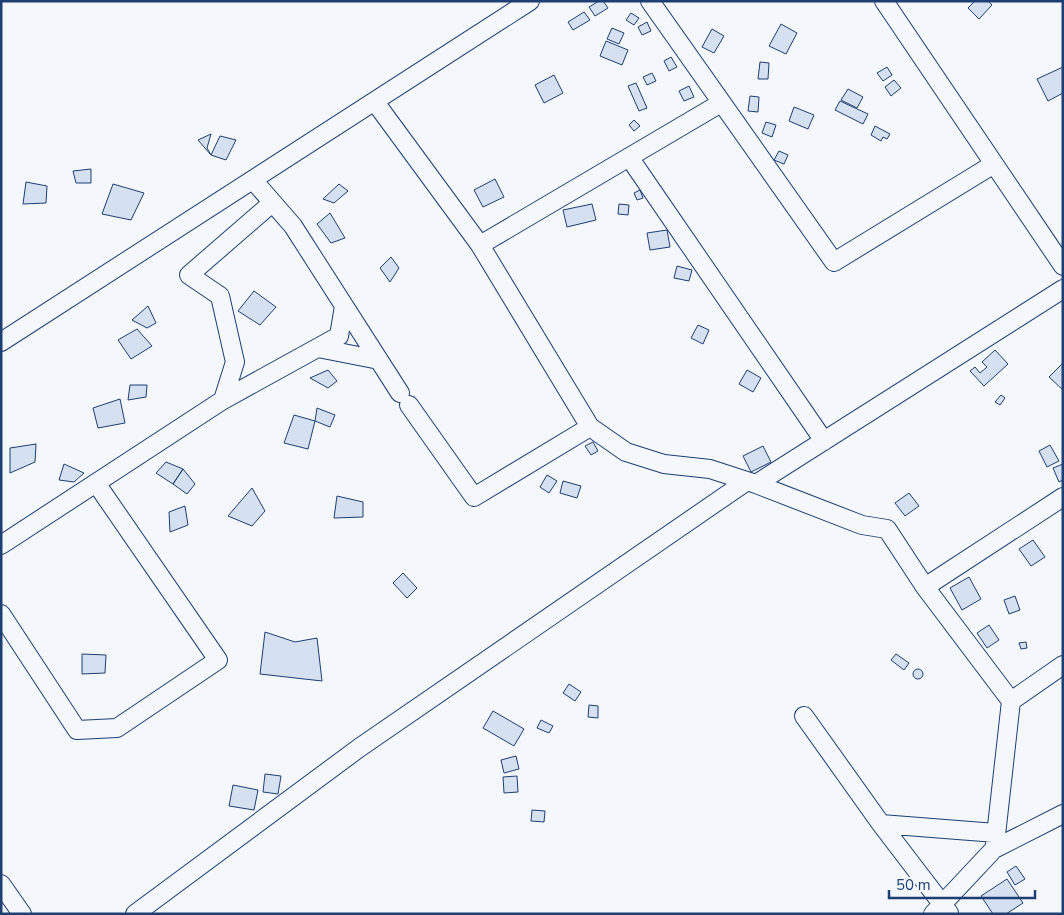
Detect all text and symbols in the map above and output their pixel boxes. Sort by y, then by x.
scale bar [889,868,1035,900]
text: 50 m [896,875,931,895]

